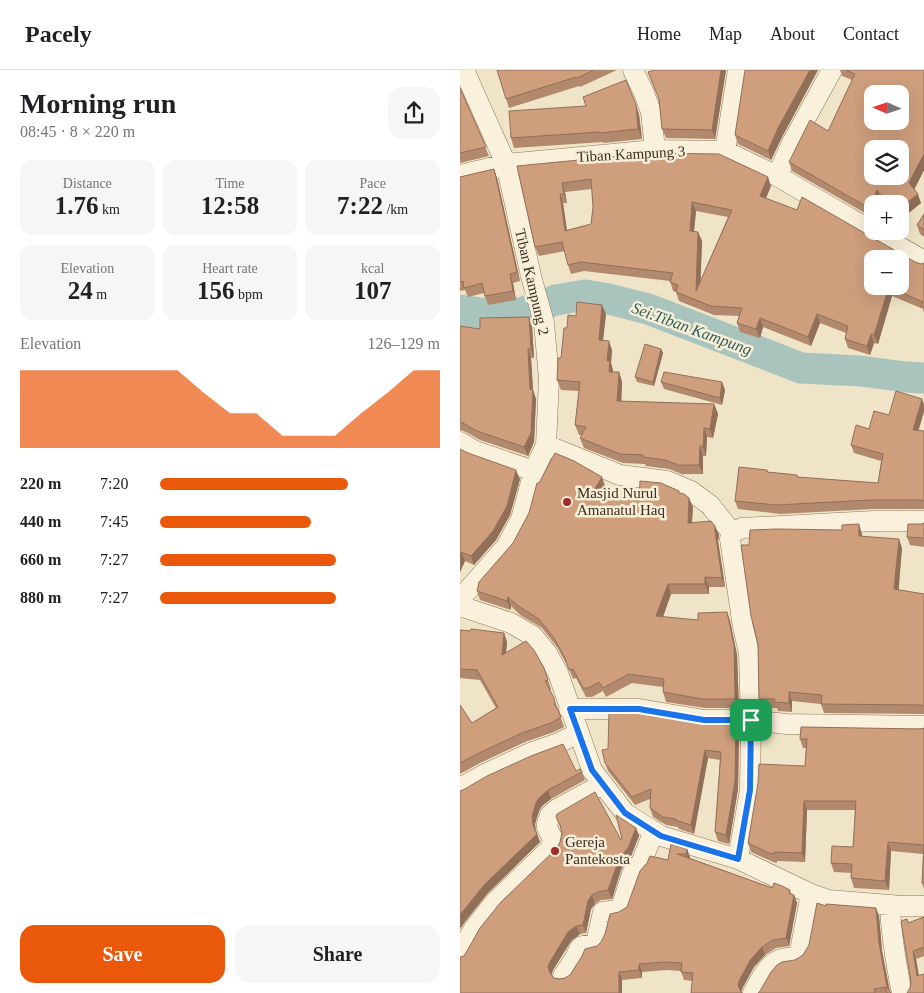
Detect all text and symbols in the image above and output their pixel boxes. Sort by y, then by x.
text: Pacely [25,21,92,47]
text: Home [637,24,681,44]
text: Map [709,24,742,44]
text: About [770,24,815,44]
text: Contact [843,24,899,44]
north arrow [864,85,909,130]
map controls [864,85,909,295]
button: share [388,87,440,139]
text: Morning run [20,88,176,119]
text: 08:45 · 8 × 220 m [20,123,135,140]
button: layers [864,140,909,185]
street label: Tiban Kampung 3 [576,143,686,165]
text: Distance [63,176,112,191]
text: Time [215,176,245,191]
text: Pace [359,176,386,191]
text: 1.76 [55,192,99,219]
text: 12:58 [201,192,259,219]
text: 7:22 [337,192,383,219]
button: + [864,195,909,240]
text: km [99,202,120,217]
text: /km [383,202,408,217]
street label: Tiban Kampung 2 [512,227,552,337]
button: − [864,250,909,295]
text: Elevation [61,261,114,276]
text: Heart rate [202,261,258,276]
text: kcal [361,261,384,276]
text: 24 [68,277,93,304]
text: 156 [197,277,235,304]
text: 107 [354,277,391,304]
text: m [93,287,107,302]
text: bpm [235,287,263,302]
water label: Sei.Tiban Kampung [629,299,754,359]
text: Elevation [20,335,81,352]
text: 126–129 m [368,335,440,352]
text: 220 m [20,475,61,492]
text: 7:20 [100,475,128,492]
place label: Masjid Nurul Amanatul Haq [577,485,665,518]
marker: Masjid Nurul Amanatul Haq [561,496,573,508]
text: 440 m [20,513,61,530]
text: 7:45 [100,513,128,530]
text: 660 m [20,551,61,568]
text: 7:27 [100,551,128,568]
text: 880 m [20,589,61,606]
text: 7:27 [100,589,128,606]
pin [730,699,772,741]
icon: arrive [737,706,765,734]
place label: Gereja Pantekosta [565,834,630,867]
marker: Gereja Pantekosta [549,845,561,857]
button: Save [20,925,225,983]
button: Share [235,925,440,983]

